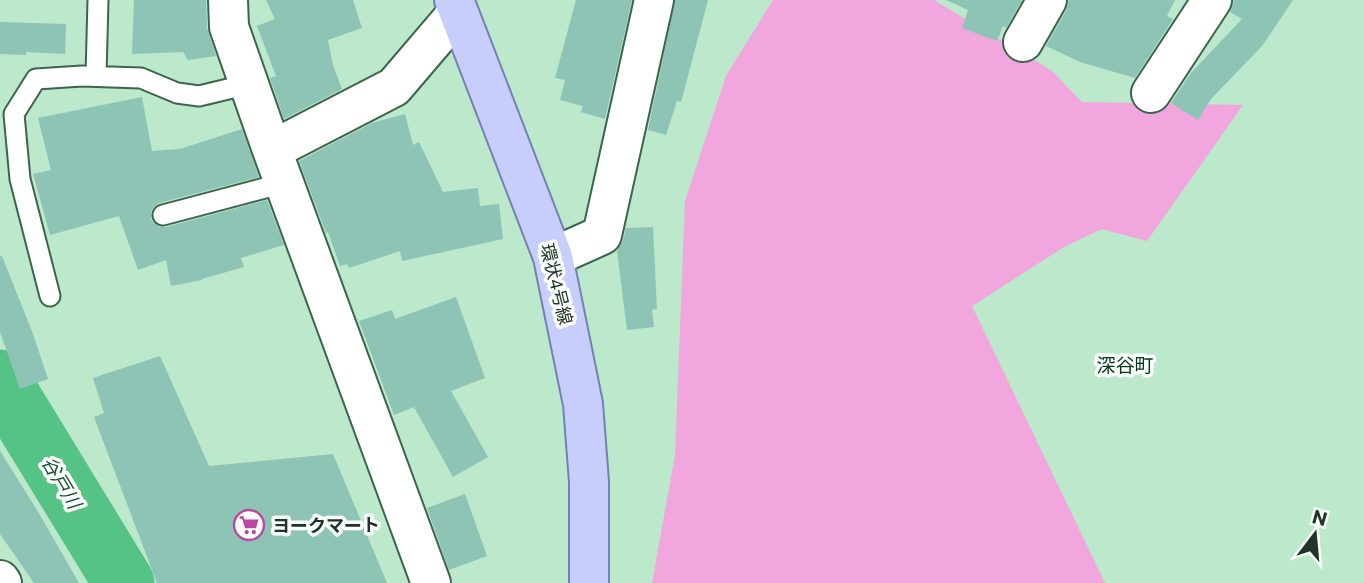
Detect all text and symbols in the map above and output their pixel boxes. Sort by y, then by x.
street label: 環状4号線 [536,241,578,327]
district label: 深谷町 [1096,353,1154,376]
water label: 谷戸川 [37,452,88,514]
north arrow [1280,499,1350,569]
text: N [1310,504,1330,530]
supermarket icon: ヨークマート [232,508,266,542]
place label: ヨークマート [272,514,380,536]

